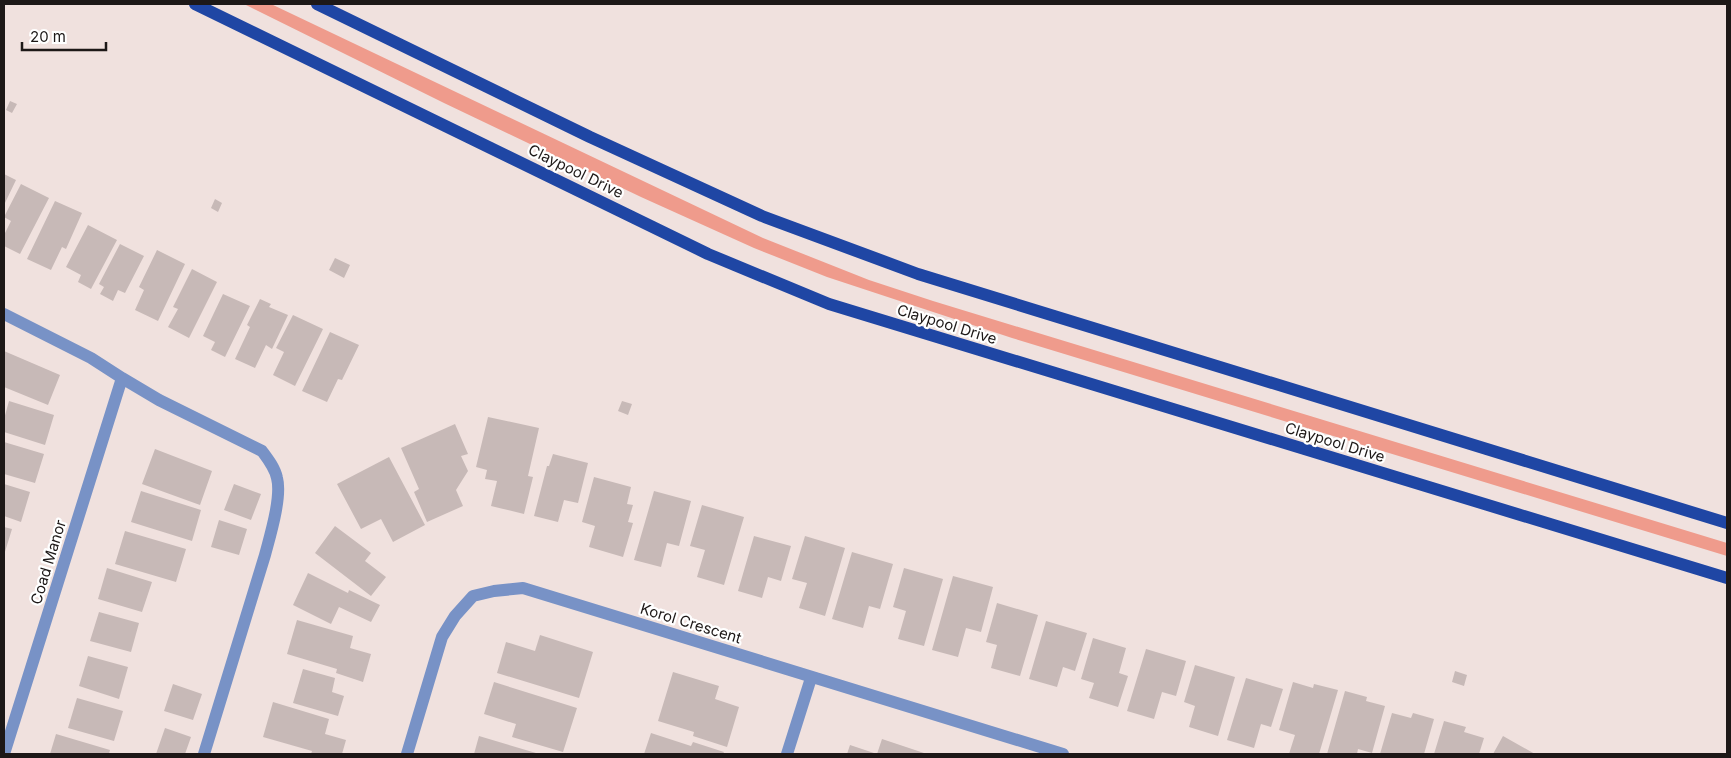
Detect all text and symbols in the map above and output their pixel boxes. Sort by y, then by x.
scale bar [22,20,106,52]
text: 20 m [30,27,66,46]
street label: Claypool Drive [525,140,627,202]
street label: Claypool Drive [895,300,999,348]
street label: Claypool Drive [1283,418,1387,466]
street label: Coad Manor [26,517,70,607]
street label: Korol Crescent [638,599,744,647]

